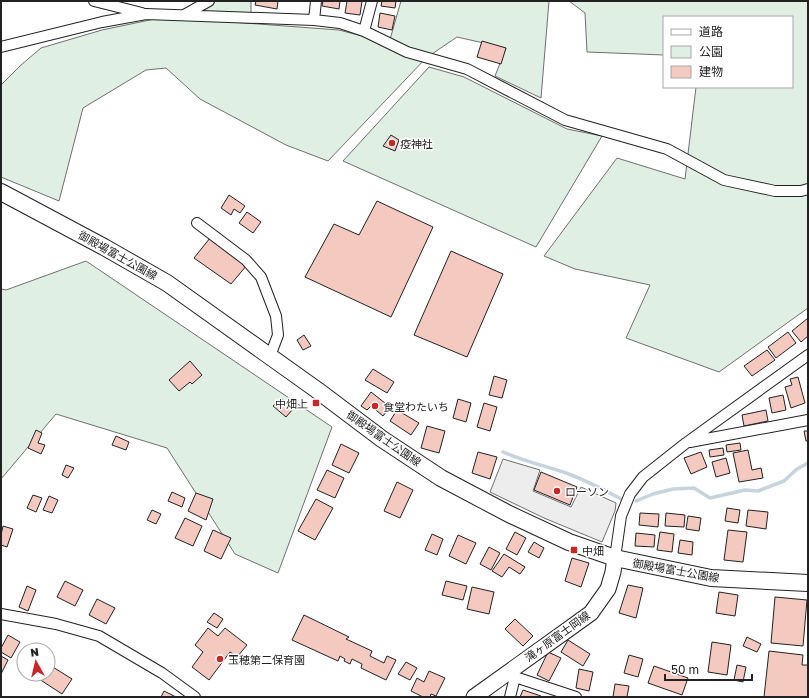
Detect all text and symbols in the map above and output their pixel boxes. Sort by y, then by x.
legend [663,16,793,88]
text: 道路 [699,24,723,39]
text: 公園 [699,44,723,59]
text: 建物 [699,64,723,79]
place label: 疫神社 [400,137,433,150]
marker: 疫神社 [387,138,397,148]
street label: 御殿場富士公園線 [75,227,160,282]
place label: 中畑上 [275,397,308,410]
marker: 中畑上 [311,398,321,408]
place label: 食堂わたいち [383,400,449,413]
marker: 食堂わたいち [370,401,380,411]
street label: 御殿場富士公園線 [343,407,424,469]
place label: ローソン [565,485,609,498]
marker: ローソン [552,486,562,496]
place label: 中畑 [582,544,604,557]
marker: 中畑 [569,545,579,555]
street label: 御殿場富士公園線 [631,556,720,584]
street label: 滝ヶ原富士岡線 [522,608,592,664]
north arrow [16,642,56,682]
text: N [29,645,40,659]
place label: 玉穂第二保育園 [228,653,305,666]
marker: 玉穂第二保育園 [215,654,225,664]
scale bar [665,656,752,682]
text: 50 m [671,662,699,677]

